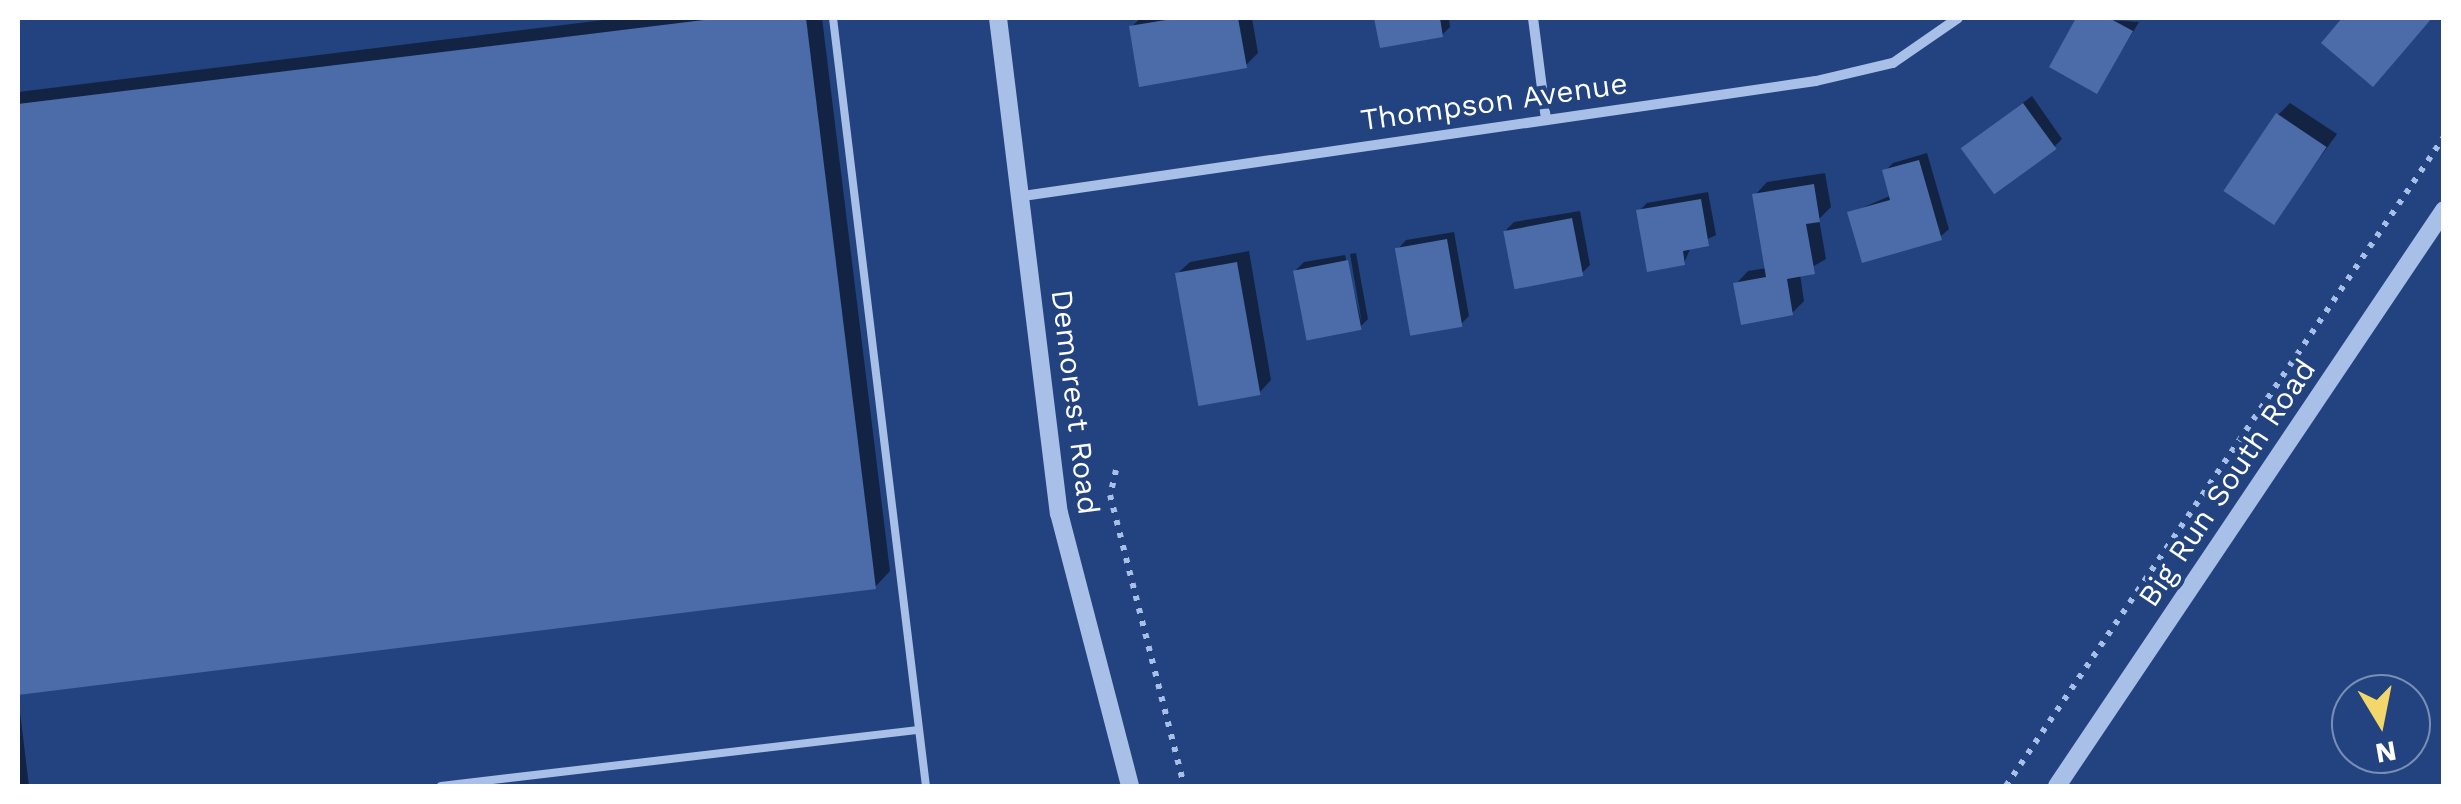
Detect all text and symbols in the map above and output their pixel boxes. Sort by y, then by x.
street label: Thompson Avenue [1358,65,1630,139]
street label: Demorest Road [1043,287,1107,517]
street label: Big Run South Road [2131,352,2323,614]
north arrow [2331,674,2431,774]
text: N [2373,734,2399,770]

